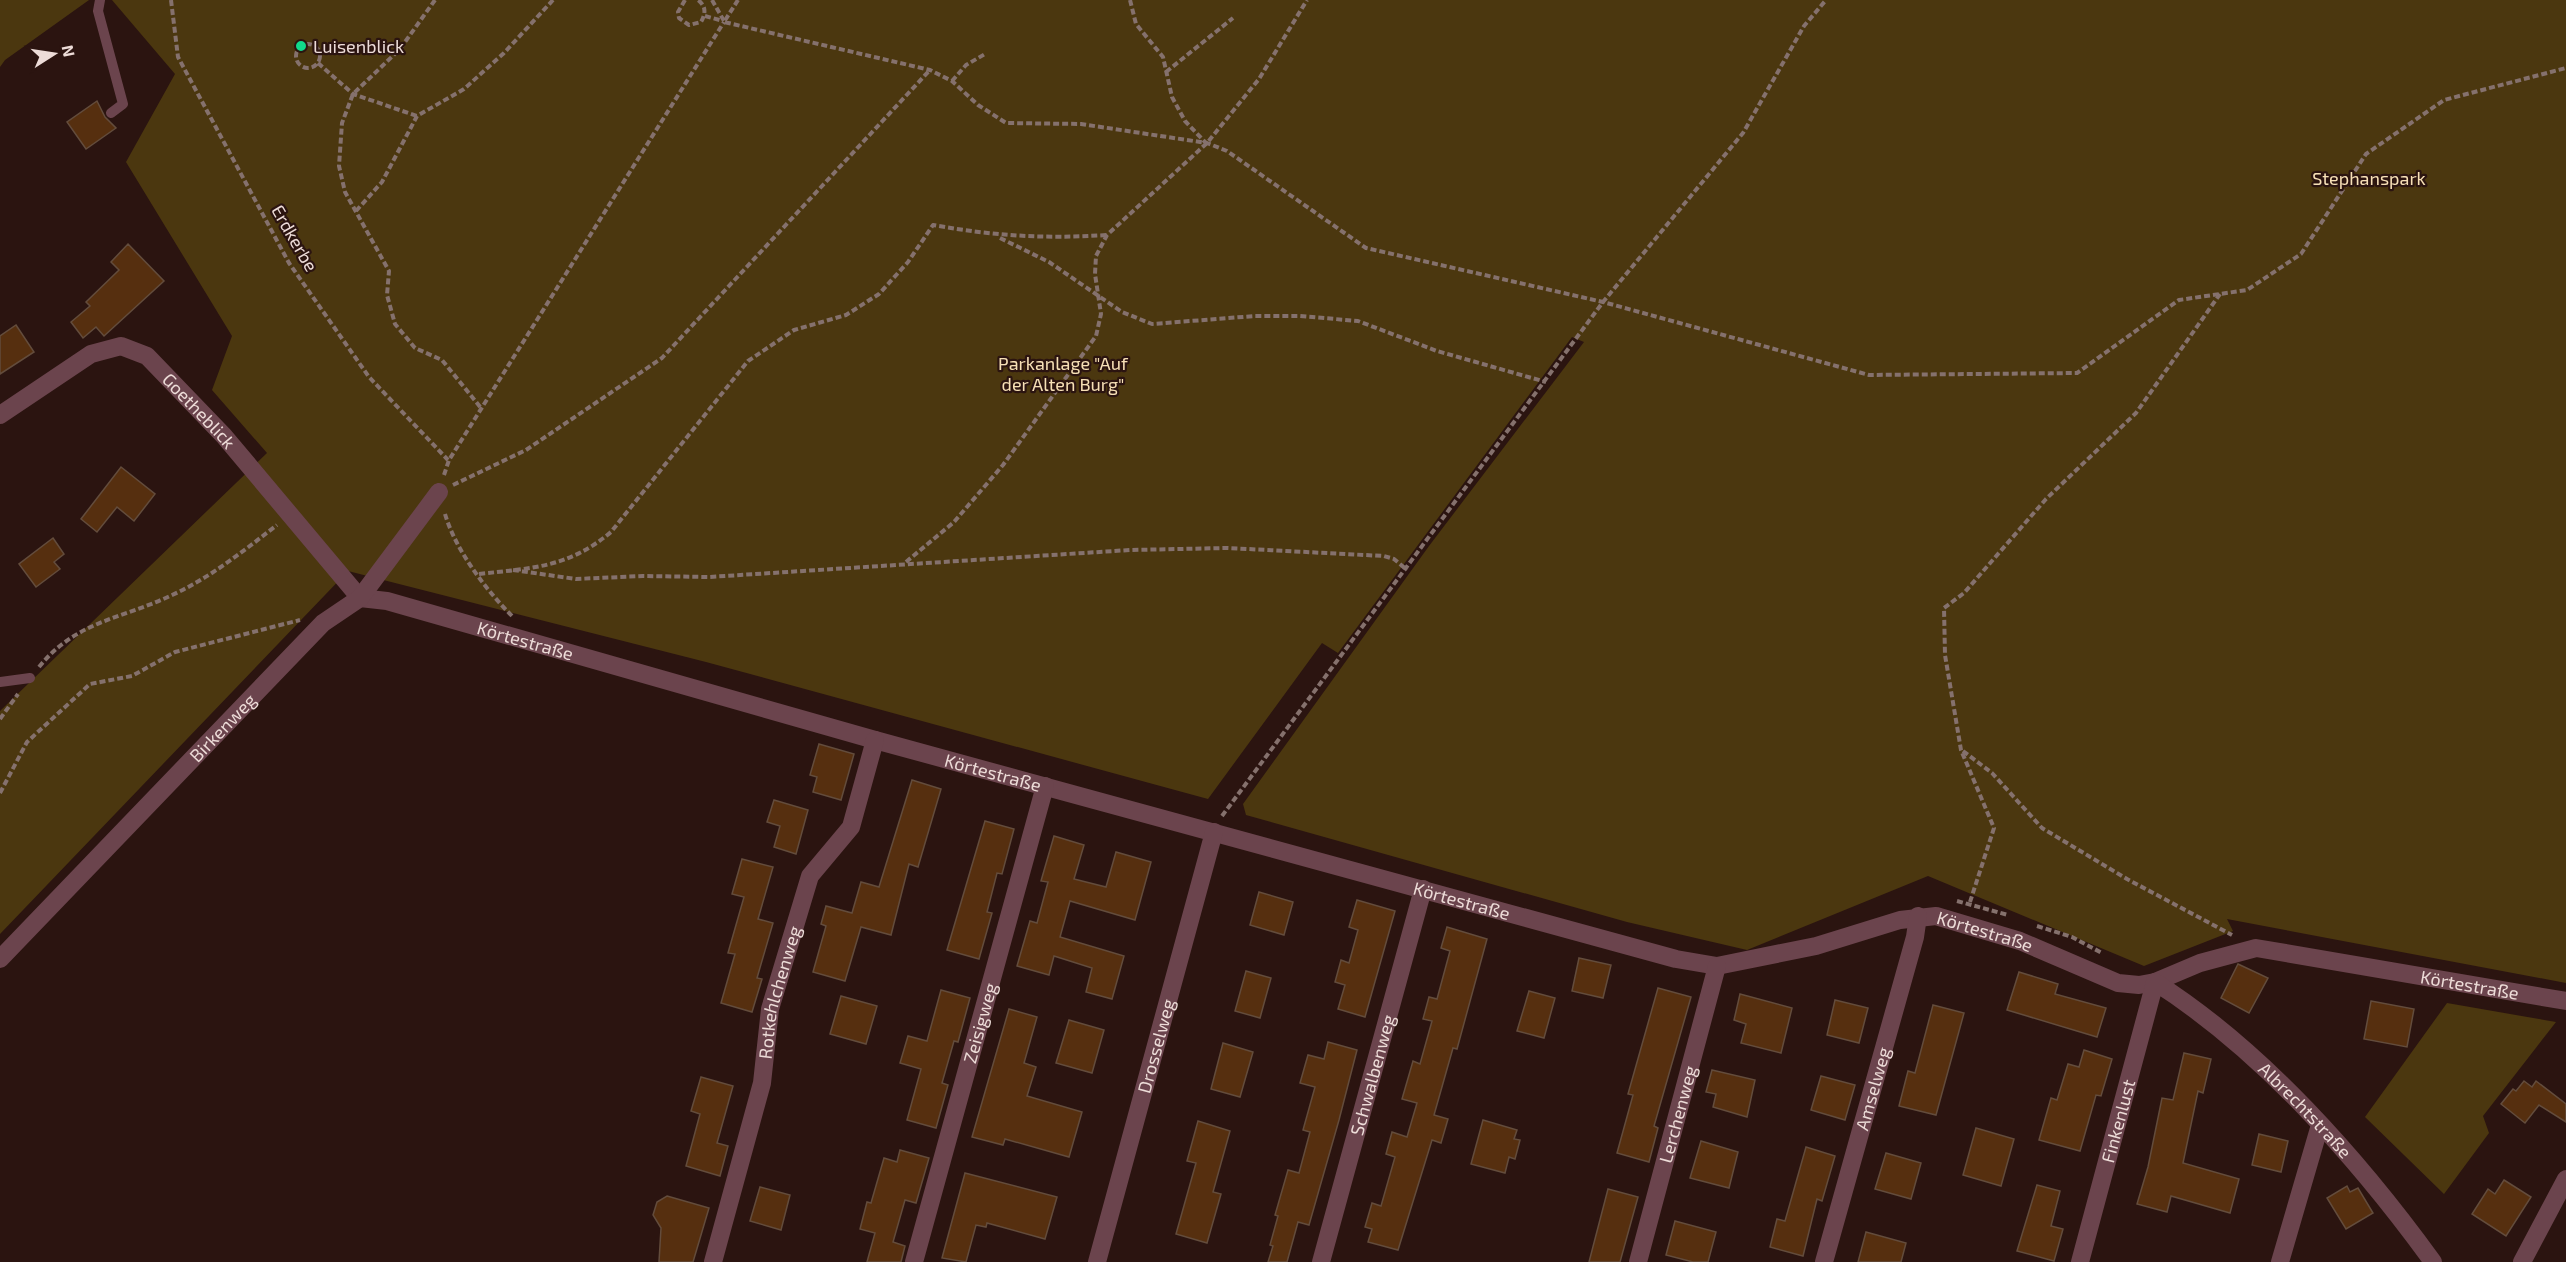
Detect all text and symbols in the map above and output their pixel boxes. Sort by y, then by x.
north arrow [24,24,84,84]
place label: Luisenblick [313,35,404,57]
marker: Luisenblick [294,39,308,53]
text: N [59,43,80,58]
park label: Stephanspark [2312,167,2426,189]
street label: Erdkerbe [267,201,323,275]
park label: Parkanlage "Auf der Alten Burg" [998,352,1129,395]
street label: Goetheblick [158,368,241,453]
street label: Körtestraße [475,616,576,665]
street label: Birkenweg [185,689,260,766]
street label: Körtestraße [942,749,1044,796]
street label: Körtestraße [1411,877,1513,924]
street label: Körtestraße [1934,906,2037,956]
street label: Rotkehlchenweg [754,923,805,1060]
street label: Körtestraße [2419,965,2521,1004]
street label: Zeisigweg [958,980,1001,1066]
street label: Drosselweg [1132,996,1179,1095]
street label: Schwalbenweg [1345,1012,1399,1138]
street label: Amselweg [1850,1045,1895,1133]
street label: Albrechtstraße [2254,1057,2357,1162]
street label: Lerchenweg [1654,1063,1701,1165]
street label: Finkenlust [2096,1077,2139,1165]

